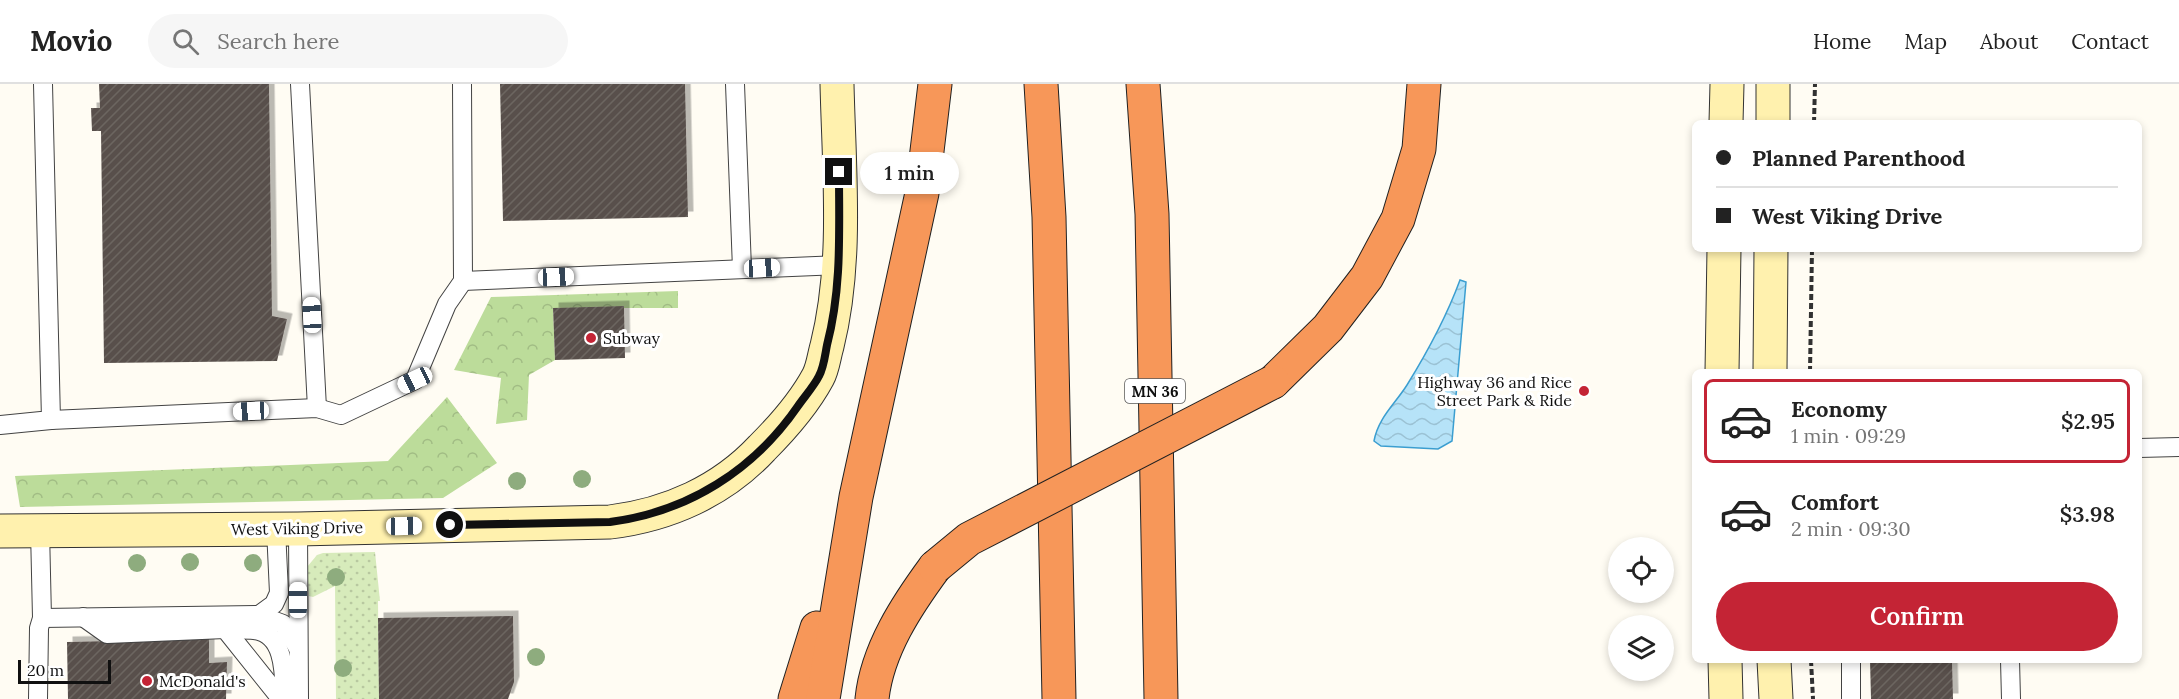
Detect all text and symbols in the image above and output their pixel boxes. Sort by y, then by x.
search box [148,14,568,68]
text: Movio [30,23,112,59]
icon: search [169,25,202,58]
text: Search here [217,27,339,55]
text: Home [1813,28,1871,55]
text: Map [1904,28,1947,55]
text: About [1980,28,2038,55]
text: Contact [2071,28,2149,55]
text: Planned Parenthood [1752,144,1965,172]
callout: 1 min [860,151,959,193]
route end [825,158,852,185]
text: 1 min [884,160,935,185]
text: West Viking Drive [1752,202,1942,230]
car [744,258,780,278]
car [538,267,574,287]
car [302,297,322,333]
place label: Subway [603,328,661,348]
marker: Subway [584,331,598,345]
car [395,364,435,396]
place label: Highway 36 and Rice Street Park & Ride [1417,372,1572,410]
road number: MN 36 [1125,379,1185,403]
marker: Highway 36 and Rice Street Park & Ride [1577,384,1591,398]
icon: car [1719,394,1773,448]
text: Economy [1791,395,1887,423]
car [233,401,269,421]
text: $2.95 [2061,407,2115,435]
text: 1 min · 09:29 [1791,423,1906,448]
icon: car [1719,487,1773,541]
text: Comfort [1791,488,1879,516]
text: $3.98 [2060,500,2115,528]
route start [436,511,463,538]
text: 2 min · 09:30 [1791,516,1911,541]
street label: West Viking Drive [231,517,364,539]
car [386,517,422,535]
map controls [1608,537,1674,681]
button: locate [1608,537,1674,603]
car [289,582,307,618]
button: Confirm [1716,582,2118,651]
button: layers [1608,615,1674,681]
scale bar [18,657,111,684]
text: 20 m [27,660,64,680]
place label: McDonald's [159,671,246,691]
marker: McDonald's [140,674,154,688]

